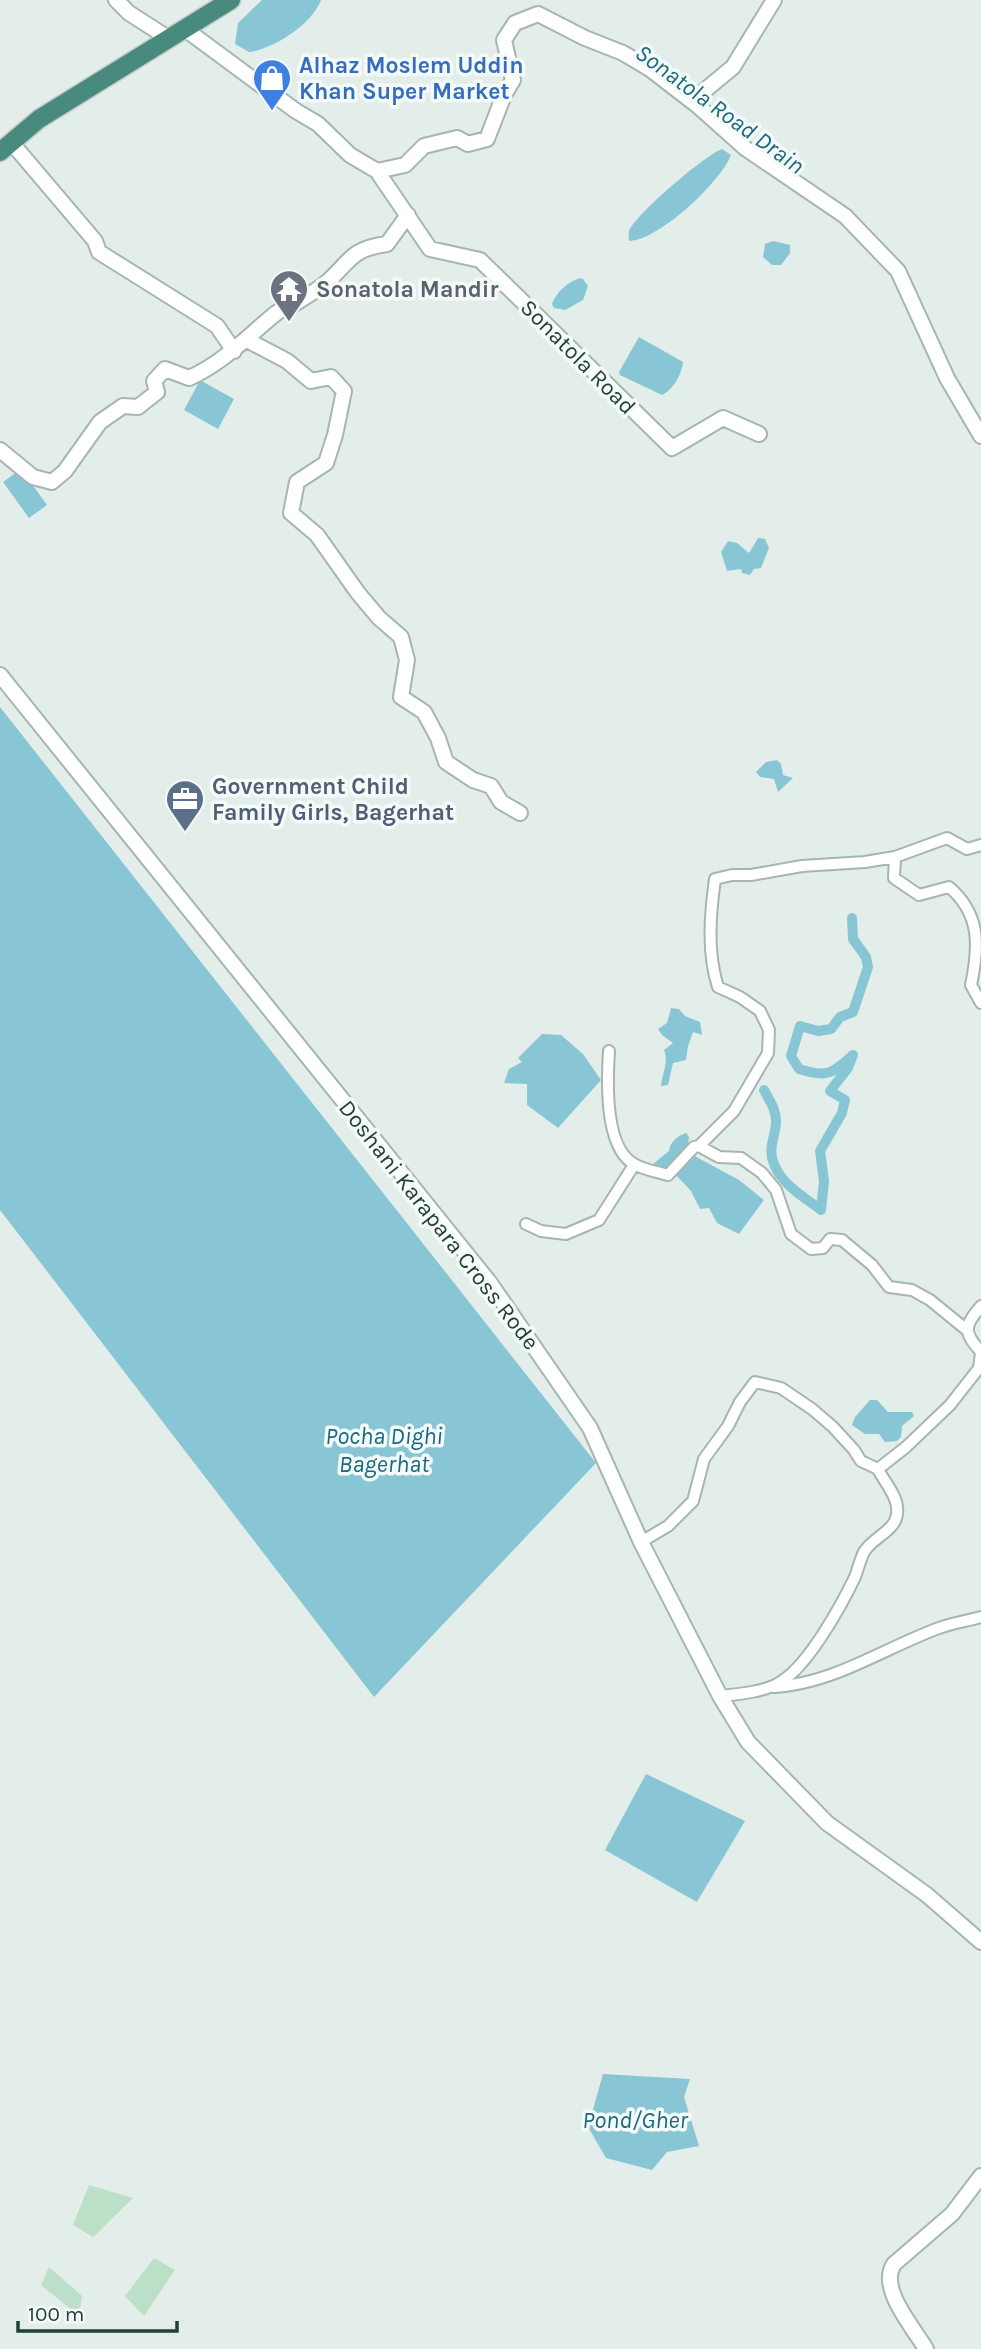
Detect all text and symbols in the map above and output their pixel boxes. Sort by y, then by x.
water label: Sonatola Road Drain [630,38,810,180]
place label: Alhaz Moslem Uddin Khan Super Market [299,52,523,105]
shop icon: Alhaz Moslem Uddin Khan Super Market [251,57,293,112]
temple icon: Sonatola Mandir [268,268,310,323]
place label: Sonatola Mandir [316,276,498,303]
street label: Sonatola Road [515,294,641,420]
place label: Government Child Family Girls, Bagerhat [212,773,454,826]
office icon: Government Child Family Girls, Bagerhat [164,778,206,833]
street label: Doshani Karapara Cross Rode [333,1095,545,1355]
water label: Pocha Dighi Bagerhat [325,1422,443,1478]
water label: Pond/Gher [582,2106,688,2134]
scale bar [18,2290,177,2334]
text: 100 m [28,2302,85,2326]

